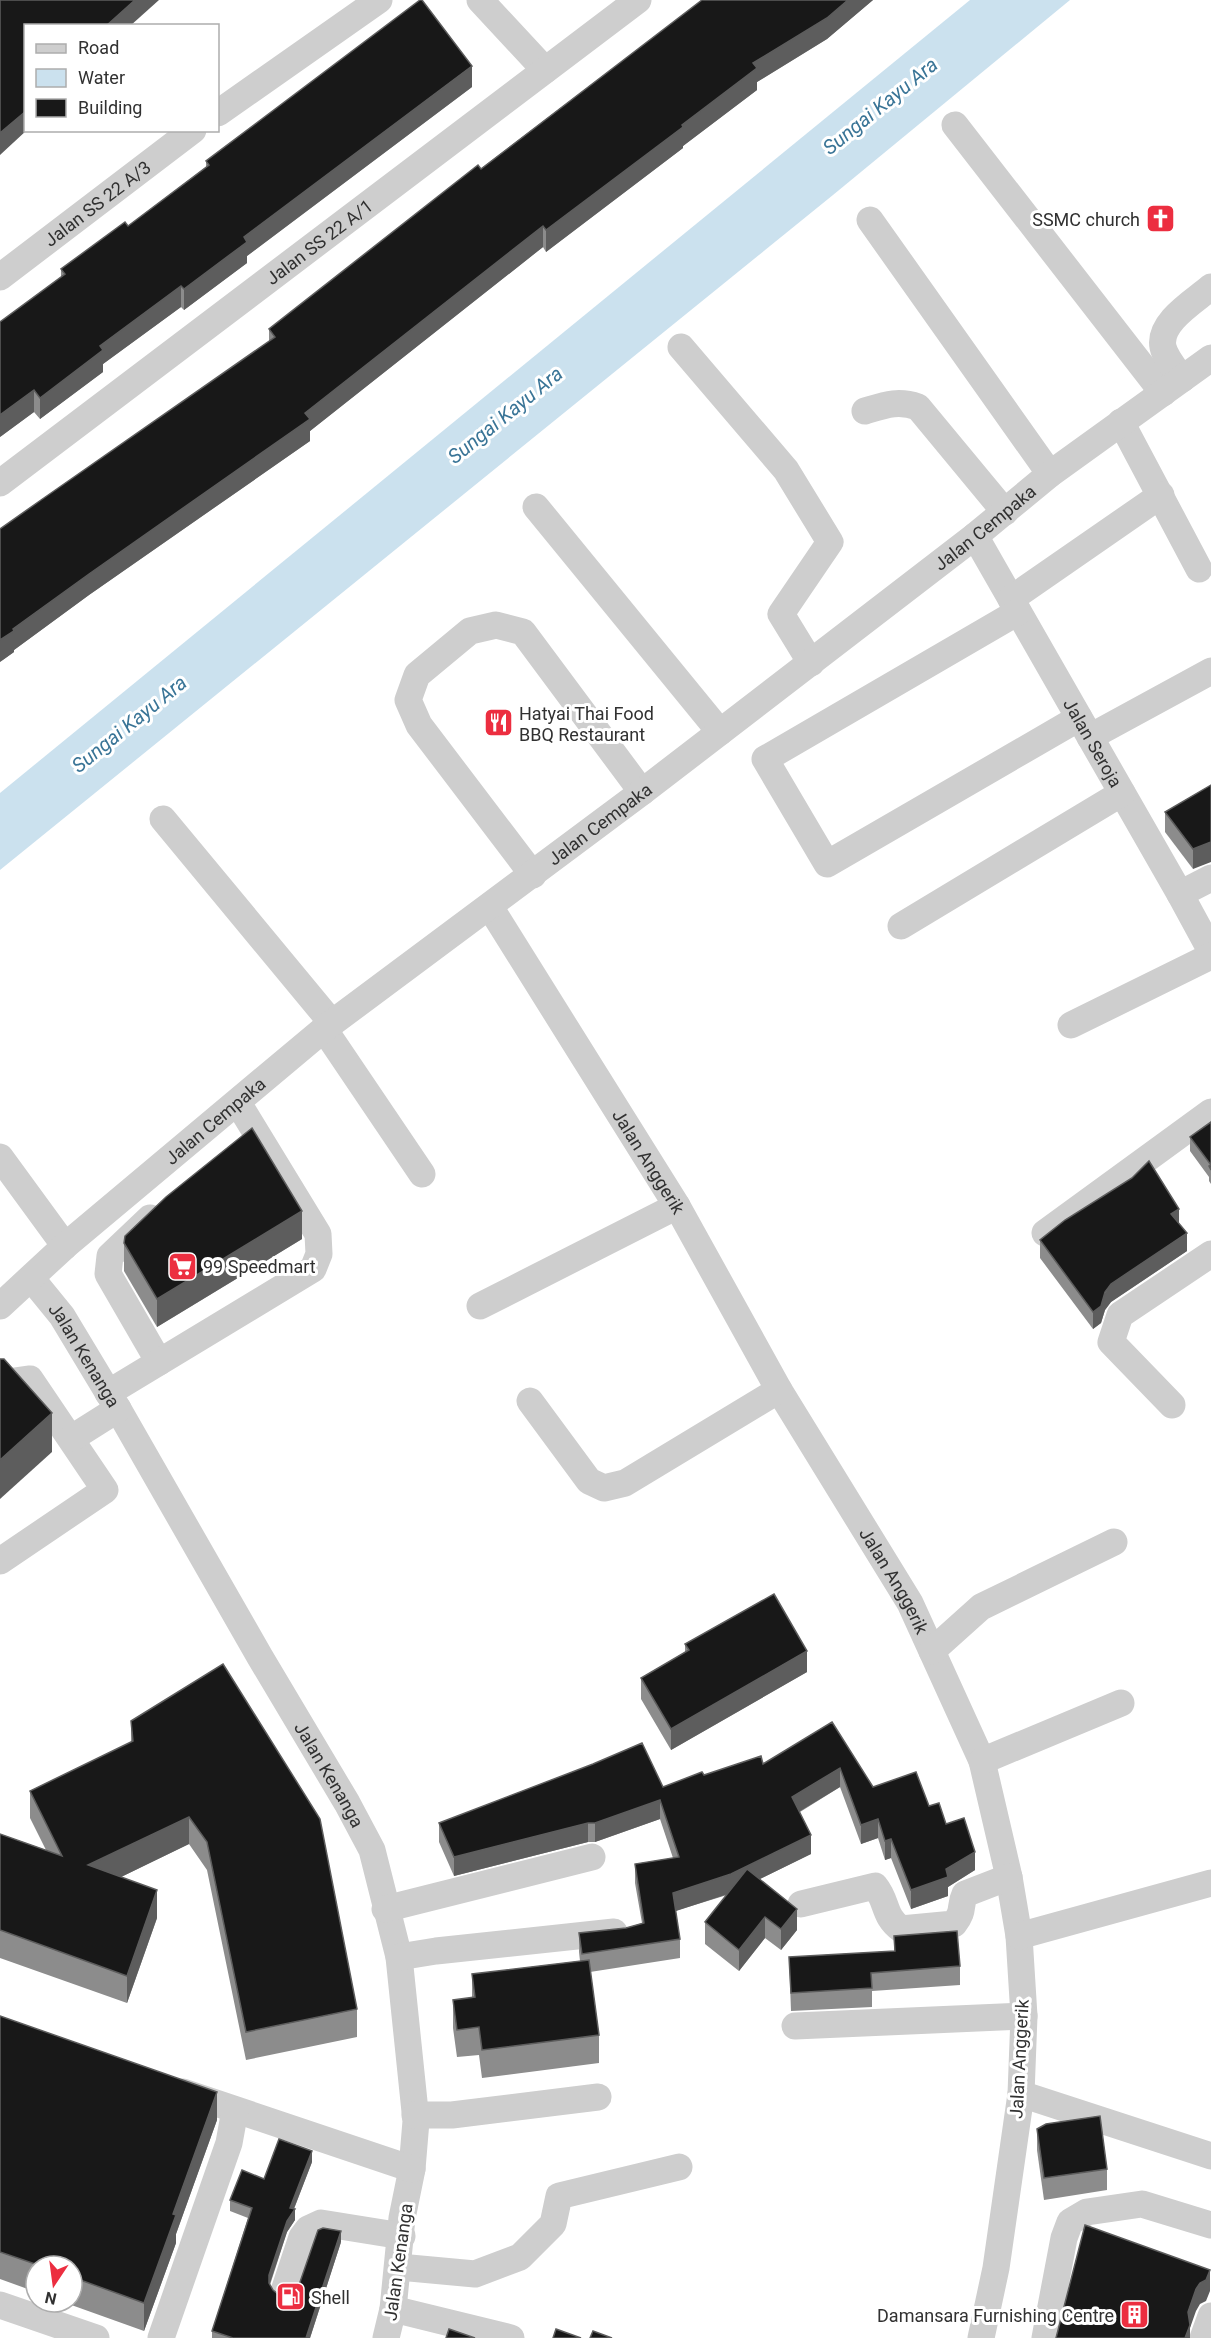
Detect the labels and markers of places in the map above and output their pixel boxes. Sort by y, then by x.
church icon: SSMC church [1145,203,1177,235]
place label: SSMC church [1032,209,1140,230]
place label: Hatyai Thai Food BBQ Restaurant [519,703,654,745]
restaurant icon: Hatyai Thai Food BBQ Restaurant [482,707,514,739]
supermarket icon: 99 Speedmart [166,1250,198,1282]
place label: 99 Speedmart [203,1256,316,1277]
fuel station icon: Shell [274,2281,306,2313]
place label: Shell [311,2287,350,2308]
building icon: Damansara Furnishing Centre [1119,2299,1151,2331]
place label: Damansara Furnishing Centre [877,2305,1114,2326]

